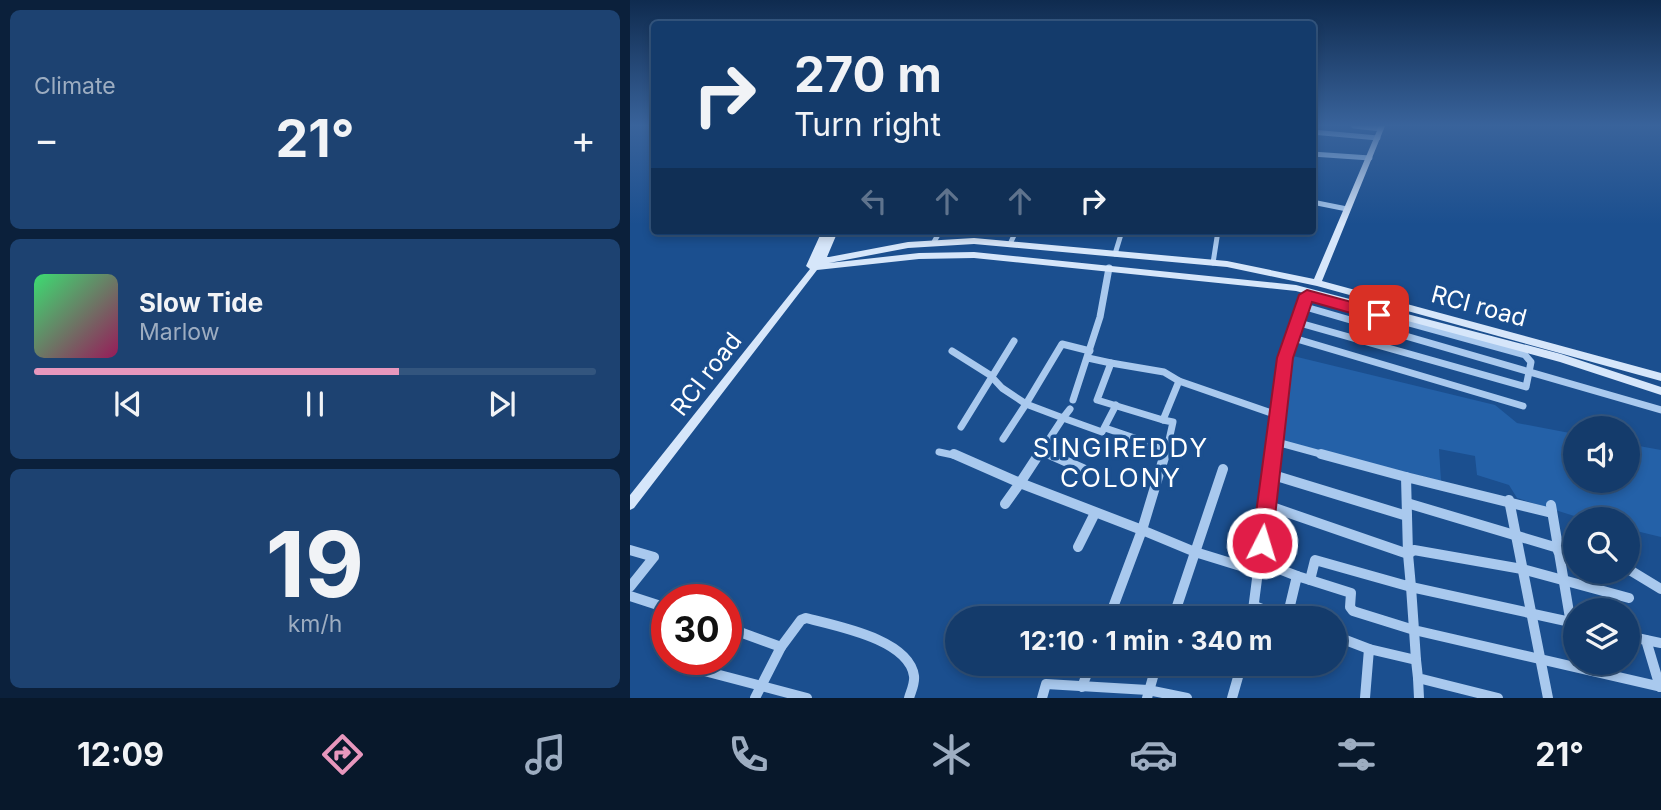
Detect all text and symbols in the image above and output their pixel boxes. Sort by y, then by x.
text: 270 m [794,45,942,104]
icon: right [679,49,770,140]
text: Climate [34,72,116,100]
text: Turn right [794,105,941,144]
text: 21° [275,107,355,170]
text: − [34,116,59,162]
text: + [571,116,596,162]
icon: left [855,182,893,220]
icon: ahead [928,182,966,220]
icon: ahead [1001,182,1039,220]
icon: right [1074,182,1112,220]
street label: RCI road [1428,279,1530,333]
pin [1349,285,1409,345]
text: Slow Tide [139,287,263,318]
icon: arrive [1360,296,1398,334]
text: Marlow [139,318,219,346]
street label: RCI road [665,327,747,421]
icon: previous [109,385,147,423]
icon: pause [296,385,334,423]
icon: next [483,385,521,423]
map controls [1563,416,1640,675]
button: sound [1563,416,1640,493]
district label: SINGIREDDY COLONY [1033,432,1209,493]
position arrow [1225,506,1299,580]
button: search [1563,507,1640,584]
text: 19 [266,509,364,619]
speed limit sign: 30 [651,584,742,675]
button: layers [1563,598,1640,675]
text: km/h [288,610,342,638]
text: 12:10 · 1 min · 340 m [1019,625,1273,656]
icon: directions [318,730,367,779]
icon: music [521,730,570,779]
icon: phone [724,730,773,779]
icon: climate [927,730,976,779]
icon: car [1129,730,1178,779]
icon: filters [1332,730,1381,779]
text: 12:09 [77,735,164,774]
text: 21° [1535,735,1584,774]

